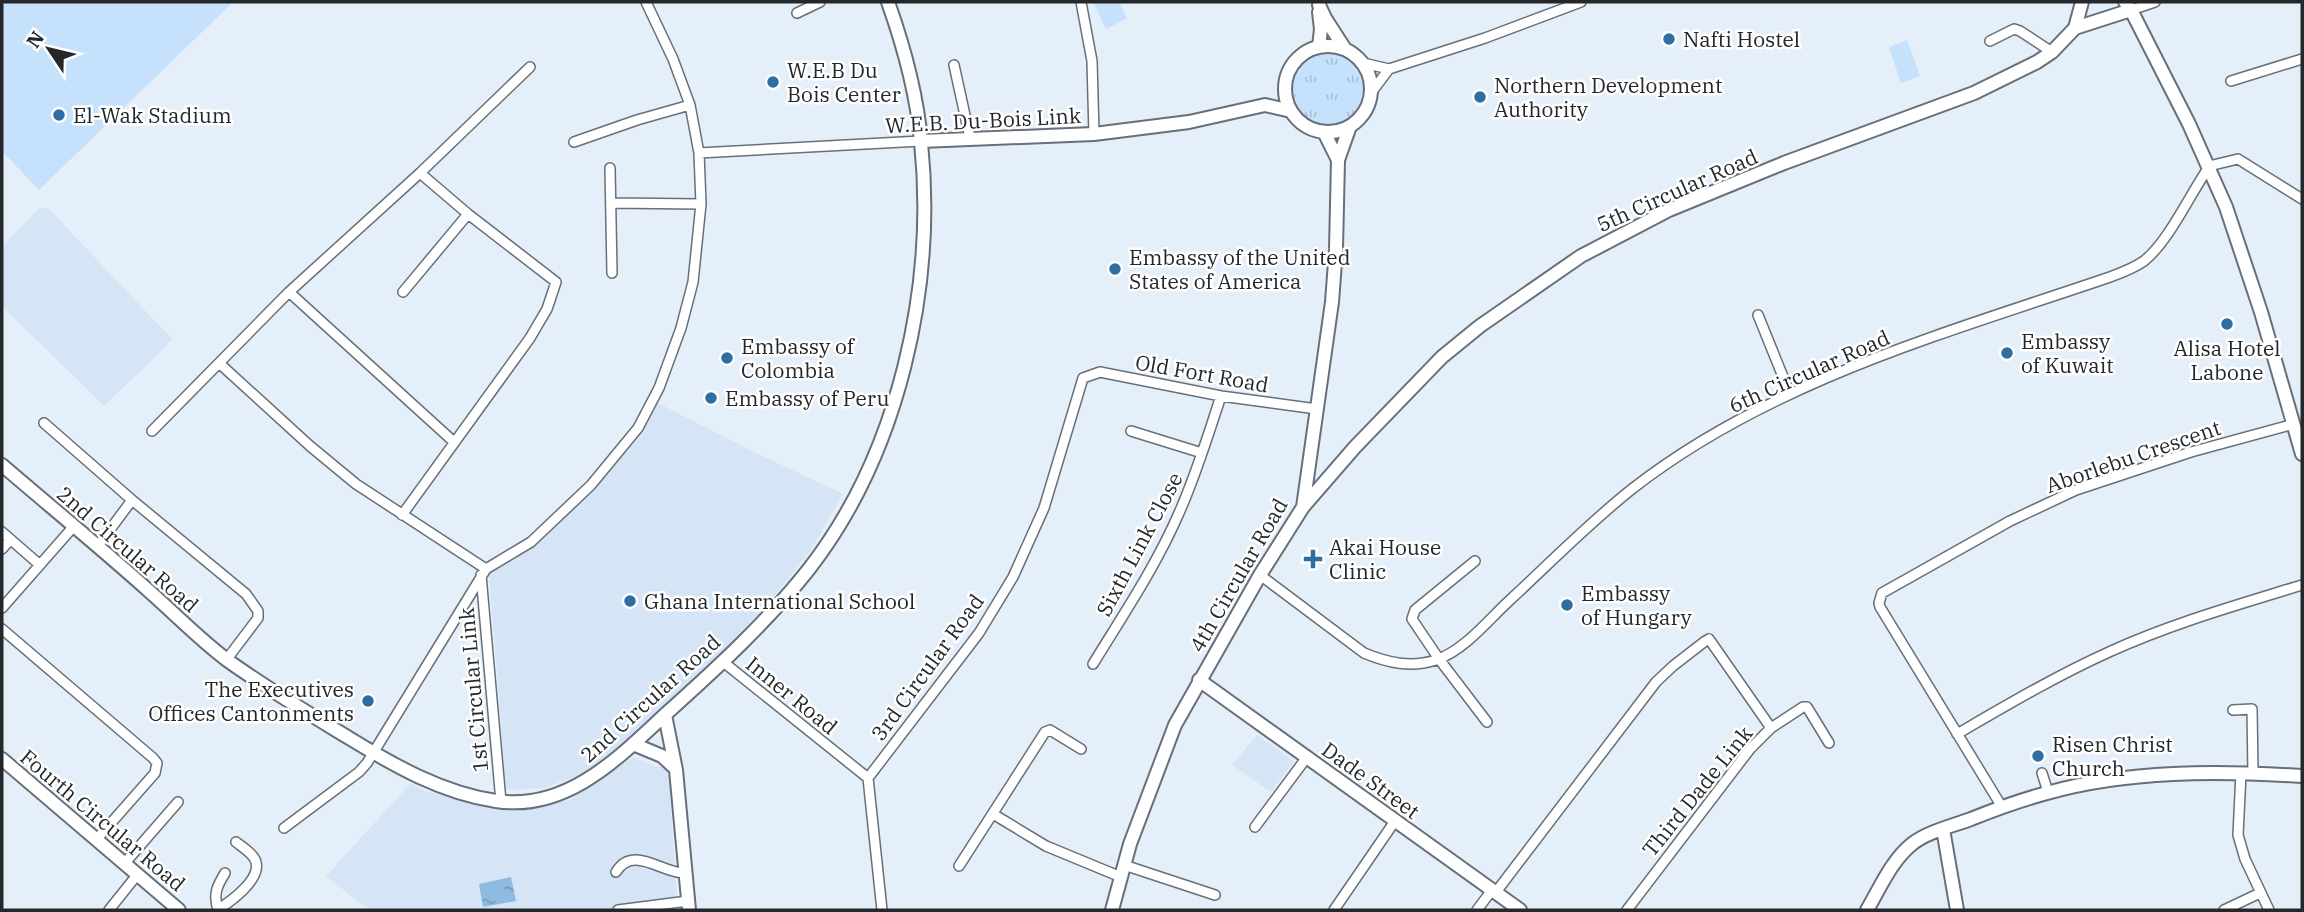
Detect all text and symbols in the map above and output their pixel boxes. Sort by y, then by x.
north arrow [14,14,84,84]
place label: Nafti Hostel [1683,25,1800,53]
text: N [21,26,49,52]
marker: Nafti Hostel [1661,31,1677,47]
place label: W.E.B Du Bois Center [787,56,901,108]
place label: Northern Development Authority [1494,71,1722,123]
marker: W.E.B Du Bois Center [765,74,781,90]
marker: Northern Development Authority [1472,89,1488,105]
place label: El-Wak Stadium [73,101,232,129]
street label: W.E.B. Du-Bois Link [884,101,1082,139]
marker: El-Wak Stadium [51,107,67,123]
street label: 5th Circular Road [1592,142,1762,238]
place label: Embassy of the United States of America [1129,243,1351,295]
marker: Embassy of the United States of America [1107,261,1123,277]
marker: Alisa Hotel Labone [2219,316,2235,332]
street label: 6th Circular Road [1724,323,1894,419]
place label: Embassy of Kuwait [2021,327,2114,379]
place label: Embassy of Colombia [741,332,856,384]
place label: Alisa Hotel Labone [2173,334,2281,386]
marker: Embassy of Kuwait [1999,345,2015,361]
street label: Old Fort Road [1133,347,1271,399]
marker: Embassy of Colombia [719,350,735,366]
place label: Embassy of Peru [725,384,890,412]
marker: Embassy of Peru [703,390,719,406]
street label: Aborlebu Crescent [2042,413,2224,499]
street label: Sixth Link Close [1089,467,1189,621]
street label: 2nd Circular Road [51,480,205,618]
street label: 4th Circular Road [1183,493,1294,657]
place label: Akai House Clinic [1329,533,1441,585]
marker: Akai House Clinic [1303,549,1323,569]
place label: Embassy of Hungary [1581,579,1692,631]
place label: Ghana International School [644,587,915,615]
street label: 3rd Circular Road [864,588,990,746]
marker: Ghana International School [622,593,638,609]
marker: Embassy of Hungary [1559,597,1575,613]
street label: 1st Circular Link [452,606,494,773]
street label: 2nd Circular Road [574,628,726,768]
street label: Inner Road [741,650,844,741]
place label: The Executives Offices Cantonments [148,675,354,727]
marker: The Executives Offices Cantonments [360,693,376,709]
street label: Third Dade Link [1636,719,1759,862]
place label: Risen Christ Church [2052,730,2173,782]
street label: Dade Street [1317,735,1425,825]
street label: Fourth Circular Road [15,743,192,898]
marker: Risen Christ Church [2030,748,2046,764]

